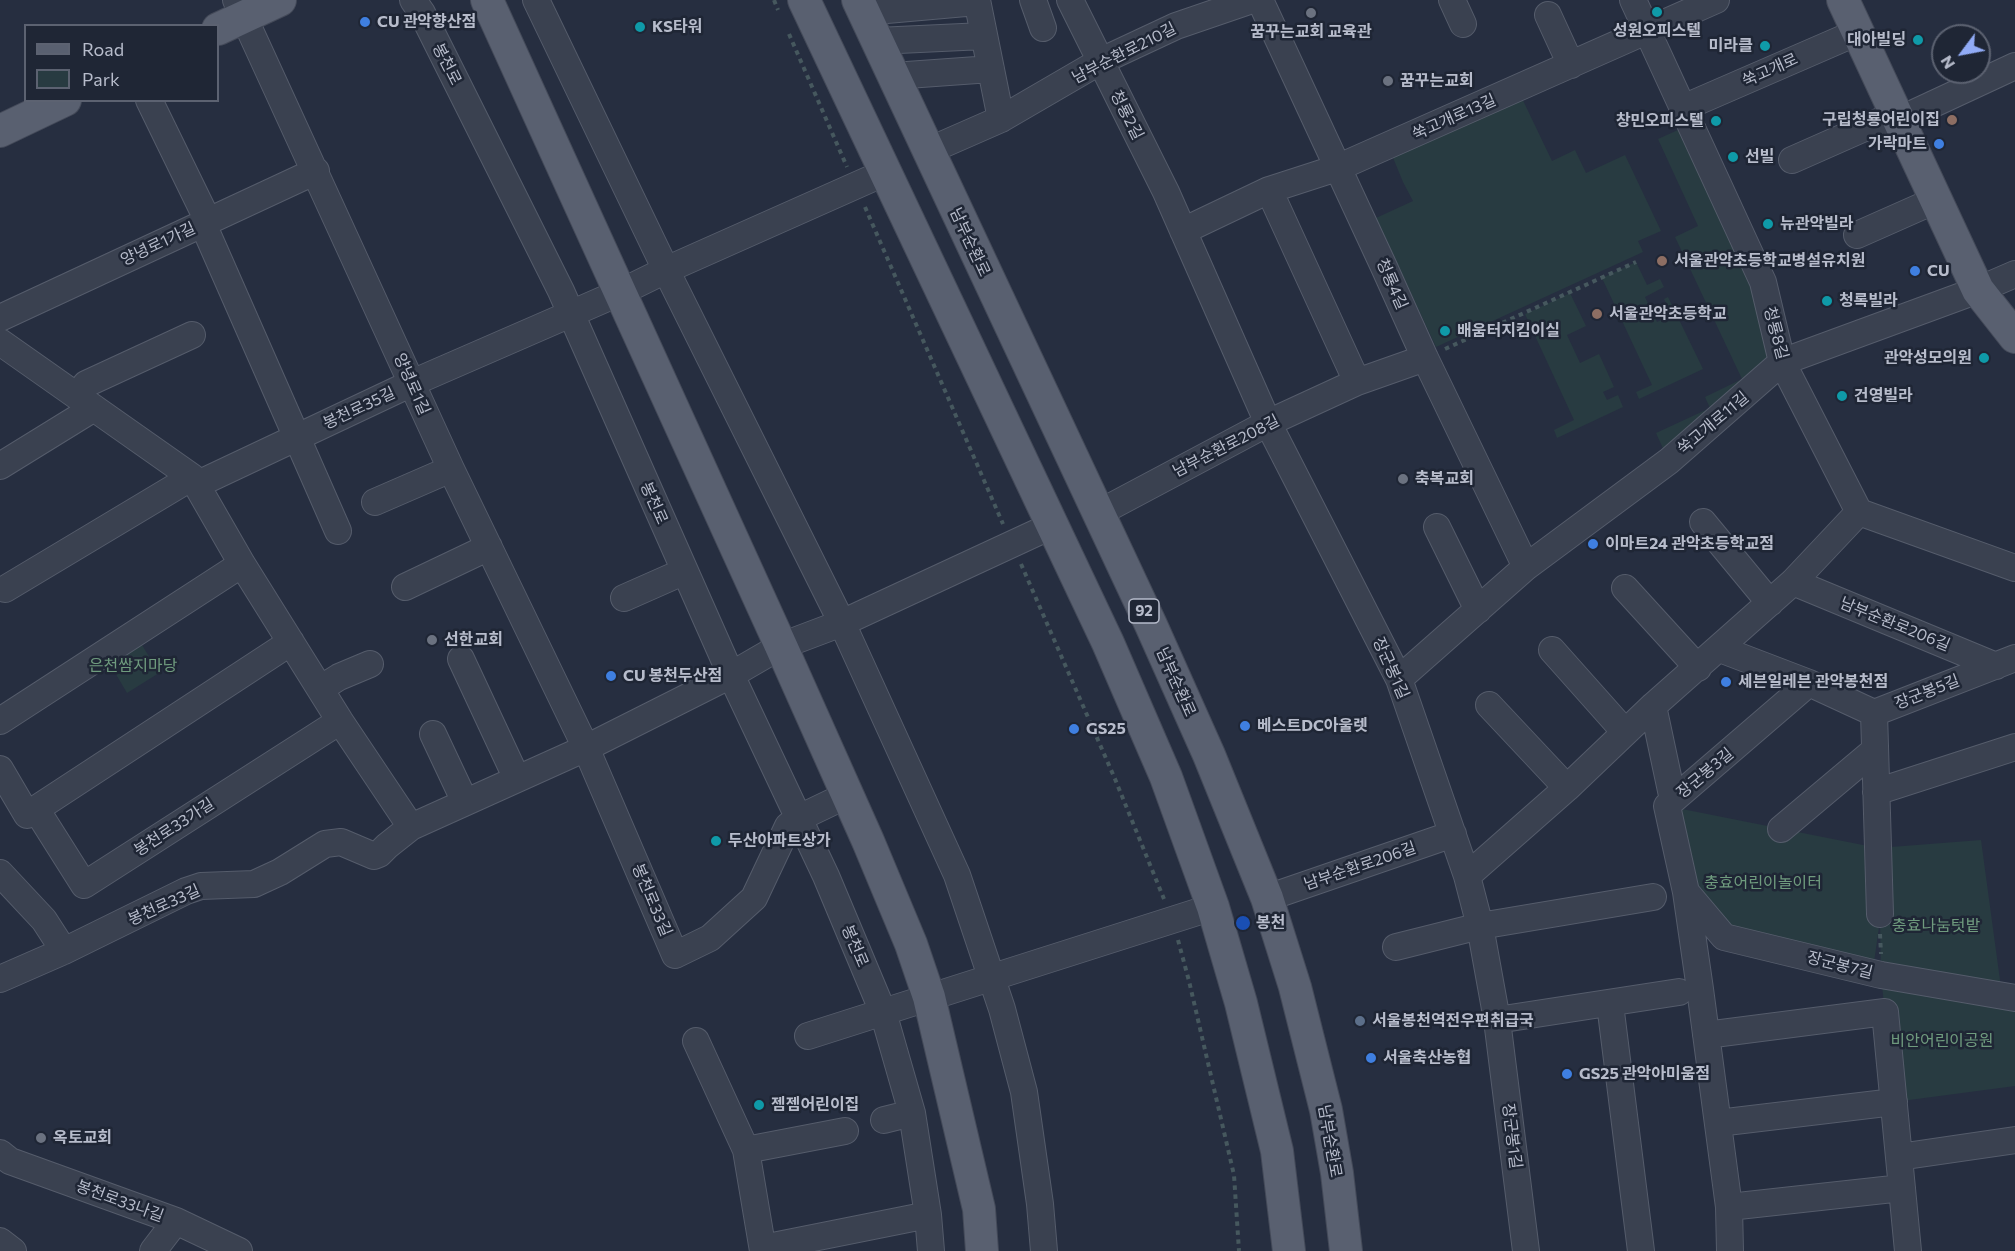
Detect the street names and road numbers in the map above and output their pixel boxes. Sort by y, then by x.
street label: 남부순환로210길 [1069,18,1179,88]
street label: 봉천로 [428,40,466,88]
street label: 쑥고개로 [1739,49,1801,91]
street label: 청룡2길 [1106,87,1148,143]
street label: 쑥고개로13길 [1409,90,1499,144]
street label: 남부순환로 [946,205,994,279]
street label: 양녕로1가길 [117,218,199,270]
street label: 청룡4길 [1372,256,1412,312]
street label: 청룡8길 [1760,304,1792,362]
street label: 양녕로1길 [390,350,434,418]
street label: 봉천로35길 [320,383,398,433]
street label: 쑥고개로11길 [1673,388,1753,458]
street label: 남부순환로208길 [1169,411,1283,481]
street label: 봉천로 [636,479,672,527]
street label: 남부순환로206길 [1837,593,1953,655]
road number: 92 [1129,599,1159,623]
street label: 장군봉1길 [1369,634,1413,702]
street label: 남부순환로 [1152,644,1200,720]
street label: 장군봉5길 [1892,671,1962,713]
street label: 장군봉3길 [1673,744,1737,802]
street label: 봉천로33가길 [130,794,218,860]
street label: 남부순환로206길 [1301,838,1419,894]
street label: 봉천로33길 [628,861,676,939]
street label: 봉천로33길 [125,881,203,929]
street label: 봉천로 [838,922,872,970]
street label: 장군봉7길 [1805,948,1875,982]
street label: 장군봉1길 [1498,1102,1526,1170]
street label: 남부순환로 [1314,1103,1346,1179]
street label: 봉천로33나길 [74,1176,166,1226]

